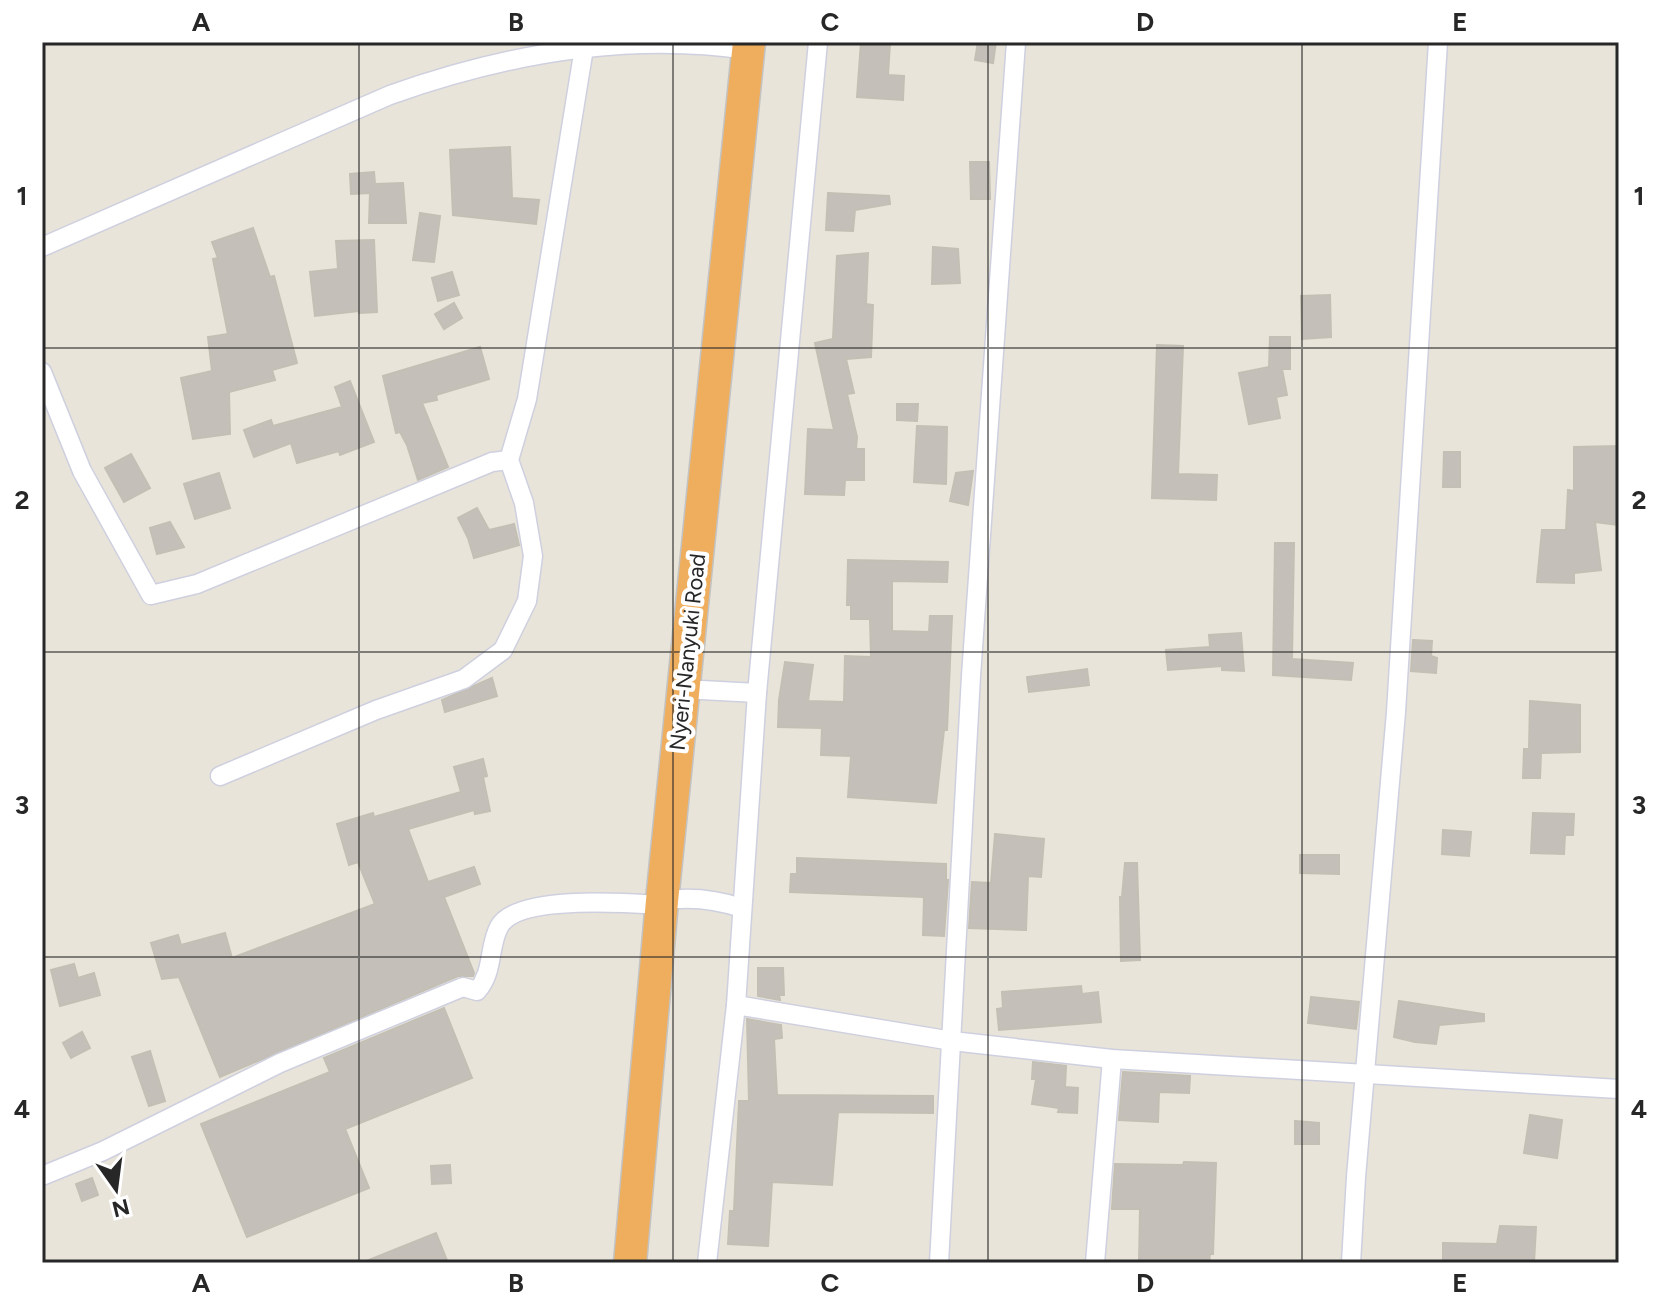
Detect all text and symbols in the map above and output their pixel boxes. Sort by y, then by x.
text: A [192,6,211,38]
text: B [508,6,524,38]
text: C [821,6,840,38]
text: D [1136,6,1154,38]
text: E [1452,6,1468,38]
text: 1 [17,180,27,212]
text: 1 [1634,180,1644,212]
text: 2 [14,484,30,516]
text: 2 [1631,484,1647,516]
street label: Nyeri-Nanyuki Road [664,552,711,752]
text: 3 [15,789,29,821]
text: 3 [1632,789,1646,821]
text: 4 [14,1093,30,1125]
text: 4 [1631,1093,1647,1125]
north arrow [76,1149,156,1229]
text: N [109,1193,132,1223]
text: A [192,1267,211,1299]
text: B [508,1267,524,1299]
text: C [821,1267,840,1299]
text: D [1136,1267,1154,1299]
text: E [1452,1267,1468,1299]

